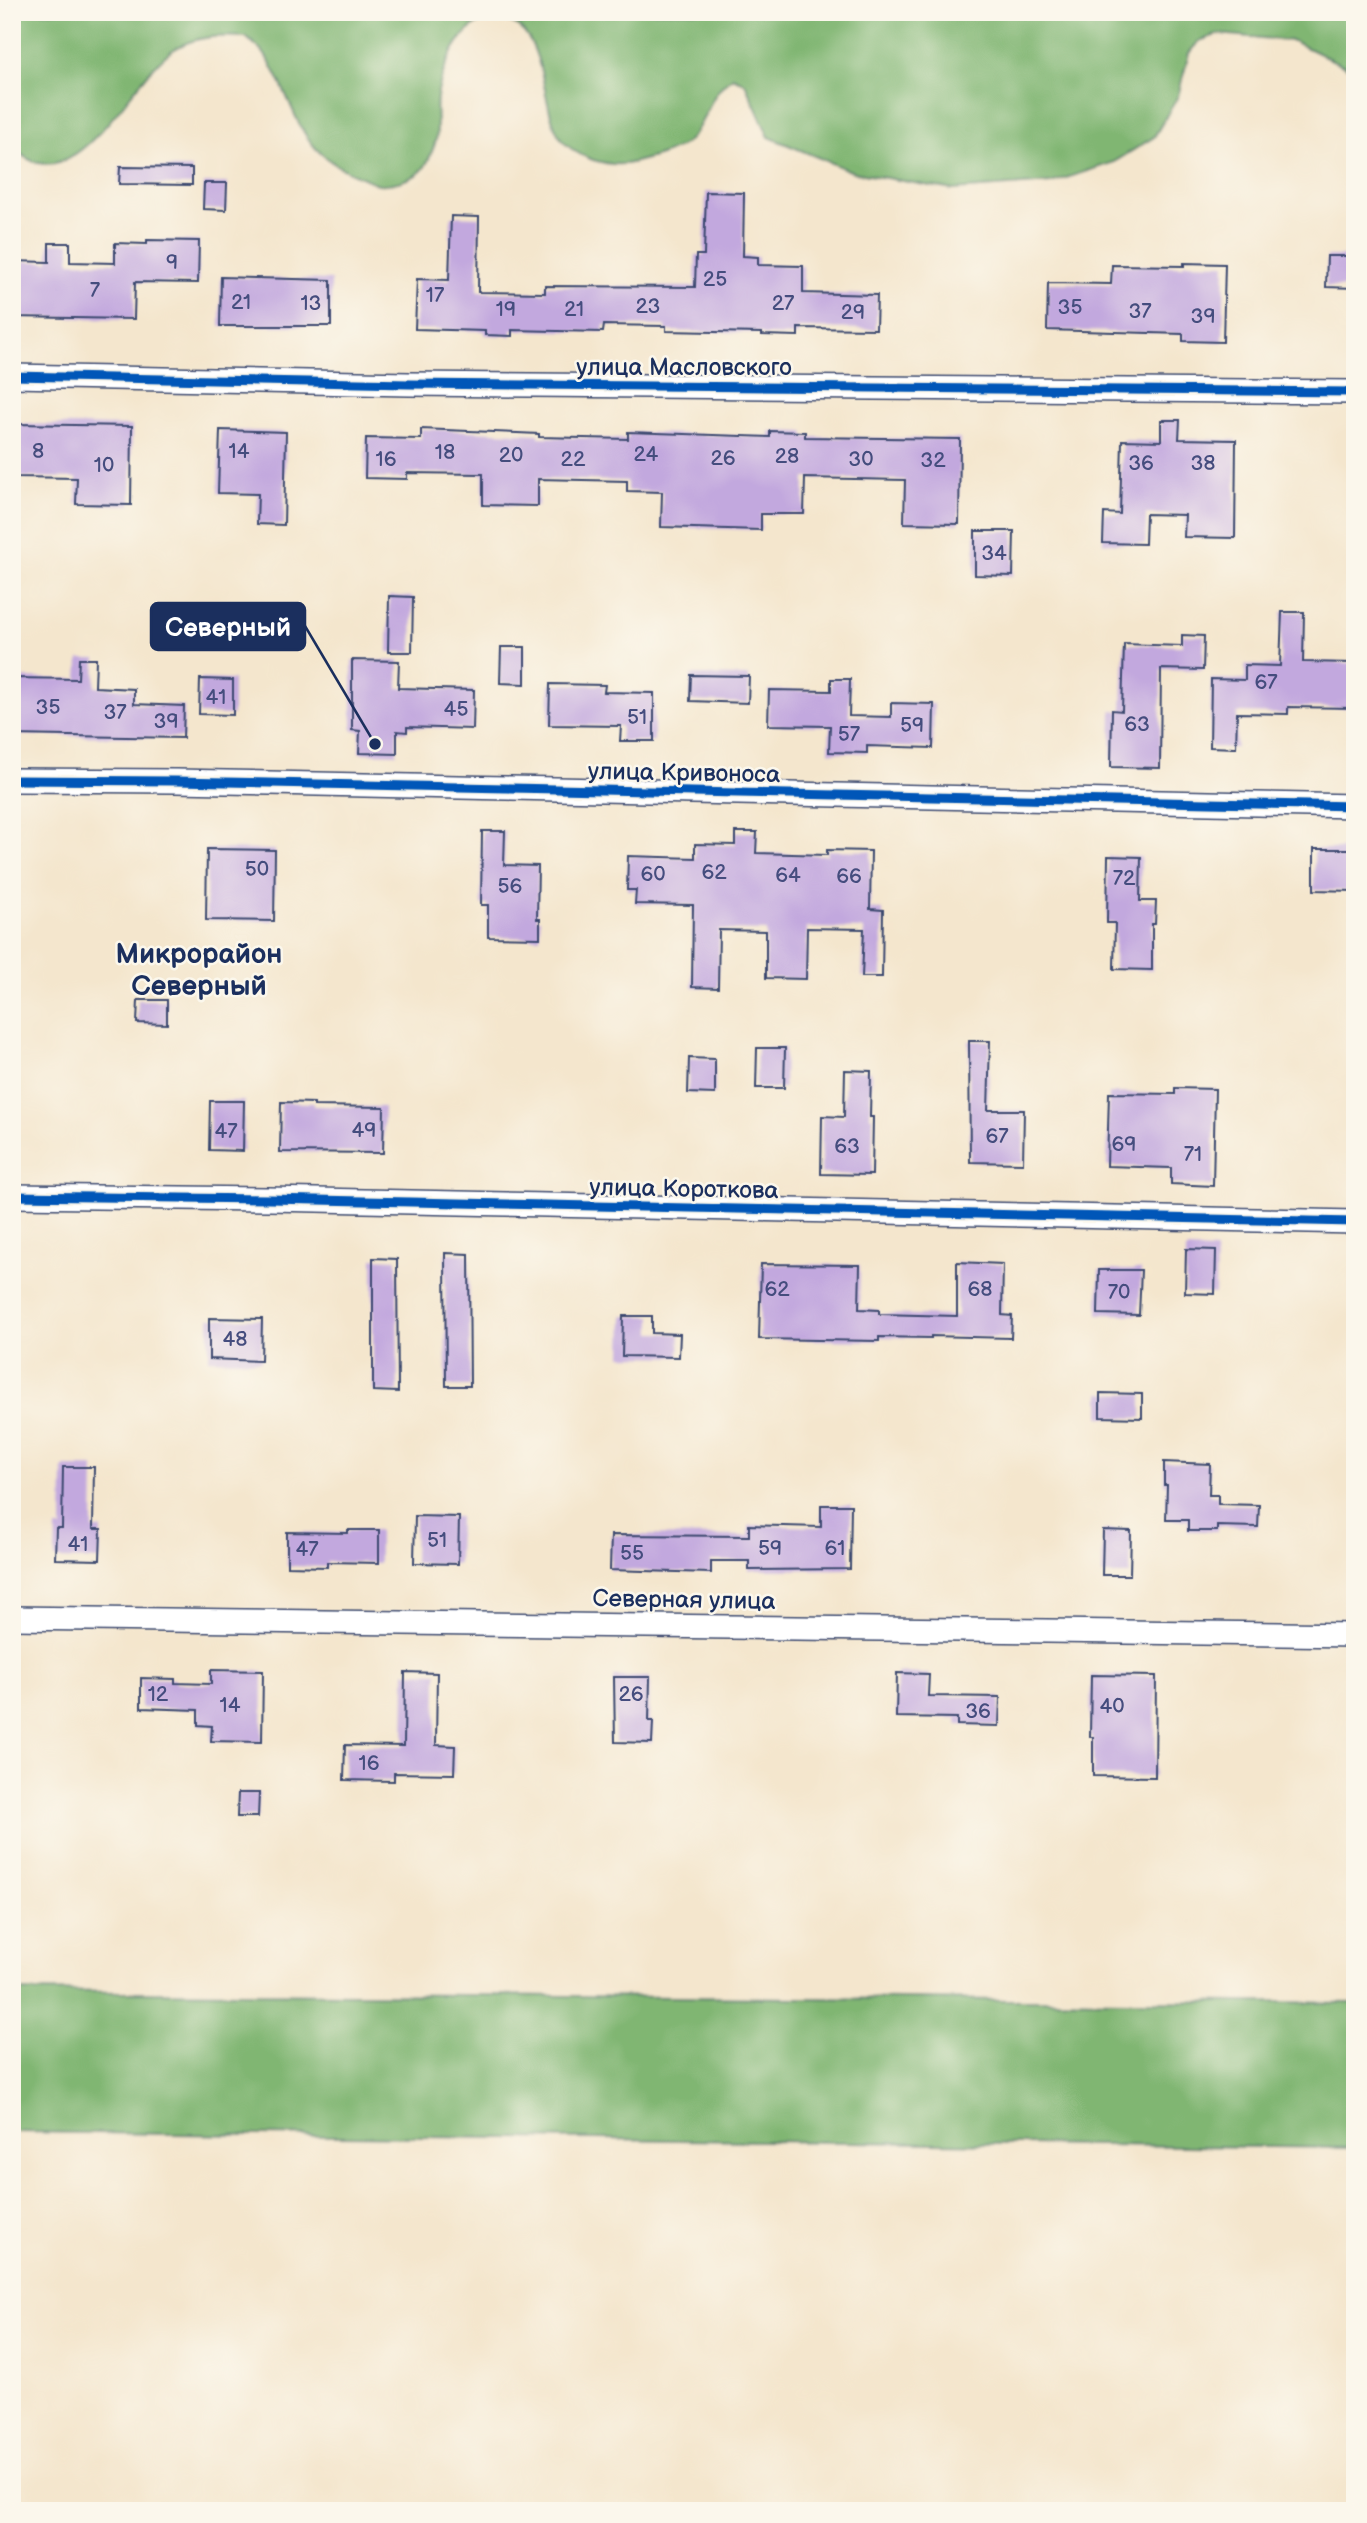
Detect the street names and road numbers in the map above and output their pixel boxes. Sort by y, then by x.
street label: улица Масловского [576,353,792,382]
street label: улица Кривоноса [588,757,780,789]
street label: улица Короткова [589,1173,779,1205]
street label: Северная улица [592,1584,776,1616]

